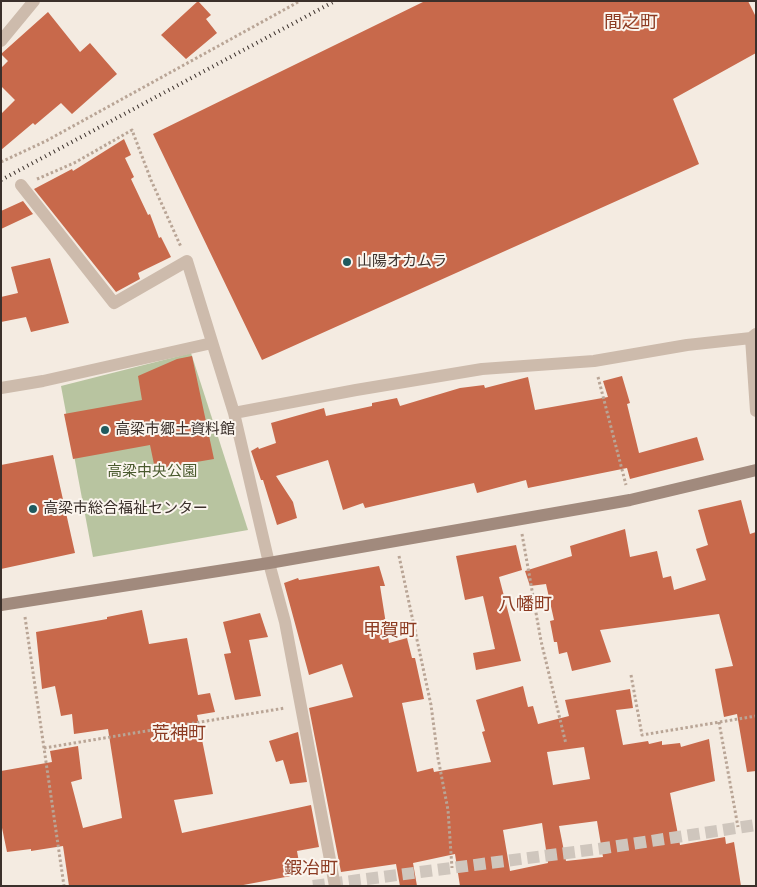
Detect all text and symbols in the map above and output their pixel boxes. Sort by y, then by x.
district label: 間之町 [604,12,658,34]
place label: 山陽オカムラ [357,253,447,271]
marker: 山陽オカムラ [341,256,353,268]
place label: 高梁市郷土資料館 [115,421,235,439]
marker: 高梁市郷土資料館 [99,424,111,436]
park label: 高梁中央公園 [107,463,197,481]
place label: 高梁市総合福祉センター [43,500,208,518]
marker: 高梁市総合福祉センター [27,503,39,515]
district label: 八幡町 [498,594,552,616]
district label: 甲賀町 [363,620,417,642]
district label: 荒神町 [152,723,206,745]
district label: 鍜冶町 [284,858,338,880]

